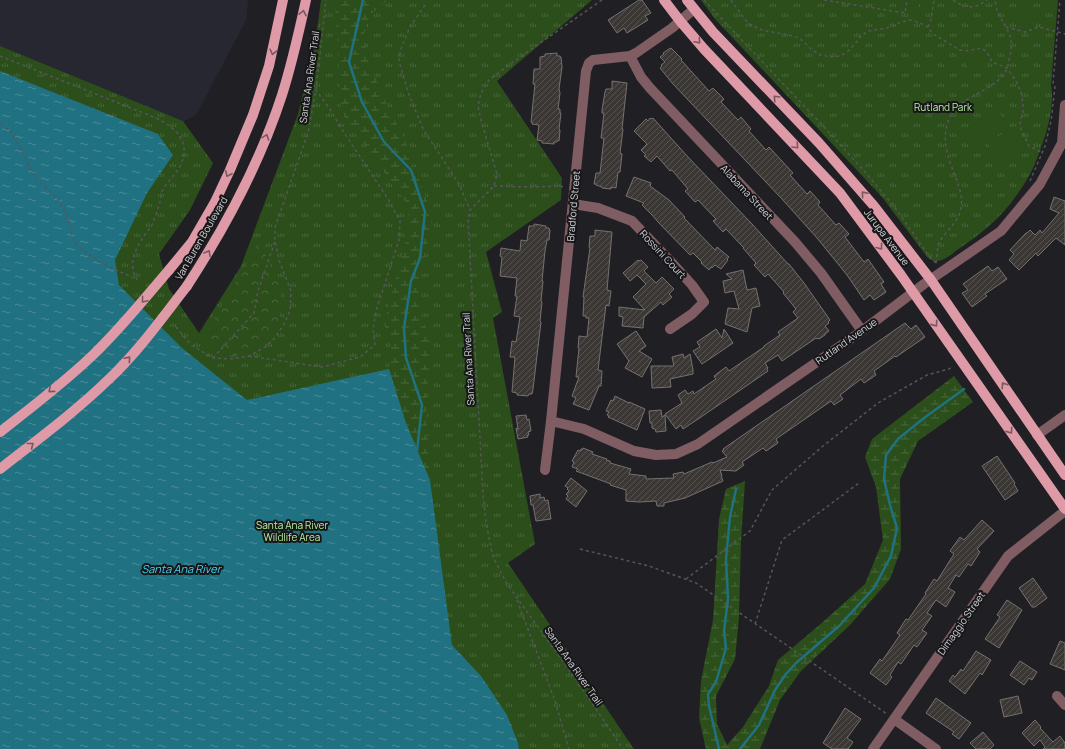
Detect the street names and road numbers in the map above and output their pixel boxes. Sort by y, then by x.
street label: Santa Ana River Trail [296,30,322,124]
street label: Alabama Street [718,161,776,223]
street label: Bradford Street [563,170,583,242]
street label: Van Buren Boulevard [171,194,231,282]
street label: Jurupa Avenue [861,206,913,268]
street label: Rossini Court [637,227,689,281]
street label: Santa Ana River Trail [459,312,477,406]
street label: Rutland Avenue [812,314,880,367]
street label: Dimaggio Street [934,588,988,658]
street label: Santa Ana River Trail [542,624,606,708]

